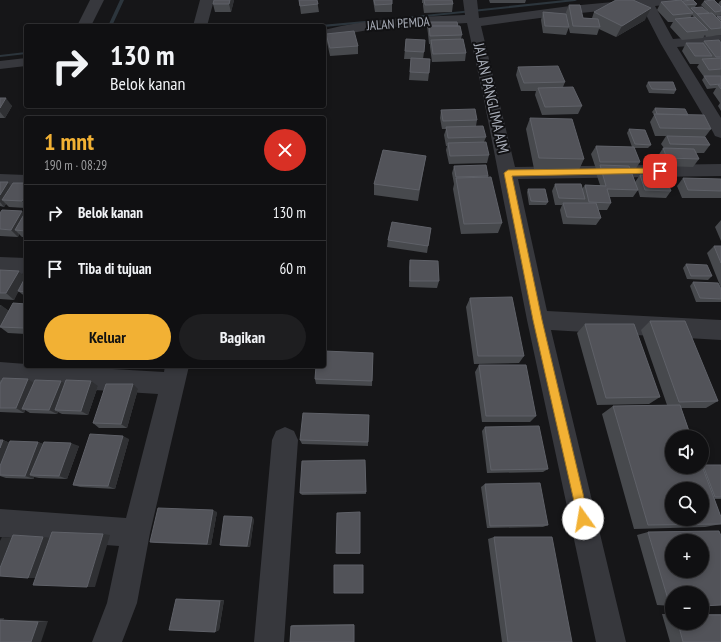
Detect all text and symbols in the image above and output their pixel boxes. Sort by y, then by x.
street label: JALAN PEMDA [365,13,431,34]
text: 130 m [110,36,174,73]
icon: right [44,40,96,92]
street label: JALAN PANGLIMA AIM [469,40,513,155]
text: Belok kanan [110,72,185,95]
text: 1 mnt [44,126,94,157]
button: close [264,129,306,171]
pin [643,154,677,188]
text: 190 m · 08:29 [44,157,107,174]
icon: arrive [649,160,671,182]
icon: right [44,202,66,224]
text: Belok kanan [78,203,143,222]
text: 130 m [273,203,306,222]
icon: arrive [44,258,66,280]
text: Tiba di tujuan [78,259,152,278]
text: 60 m [280,259,306,278]
button: Keluar [44,314,171,360]
button: Bagikan [179,314,306,360]
map controls [665,430,709,630]
button: sound [665,430,709,474]
button: search [665,482,709,526]
position arrow [562,498,604,540]
button: + [665,534,709,578]
button: − [665,586,709,630]

